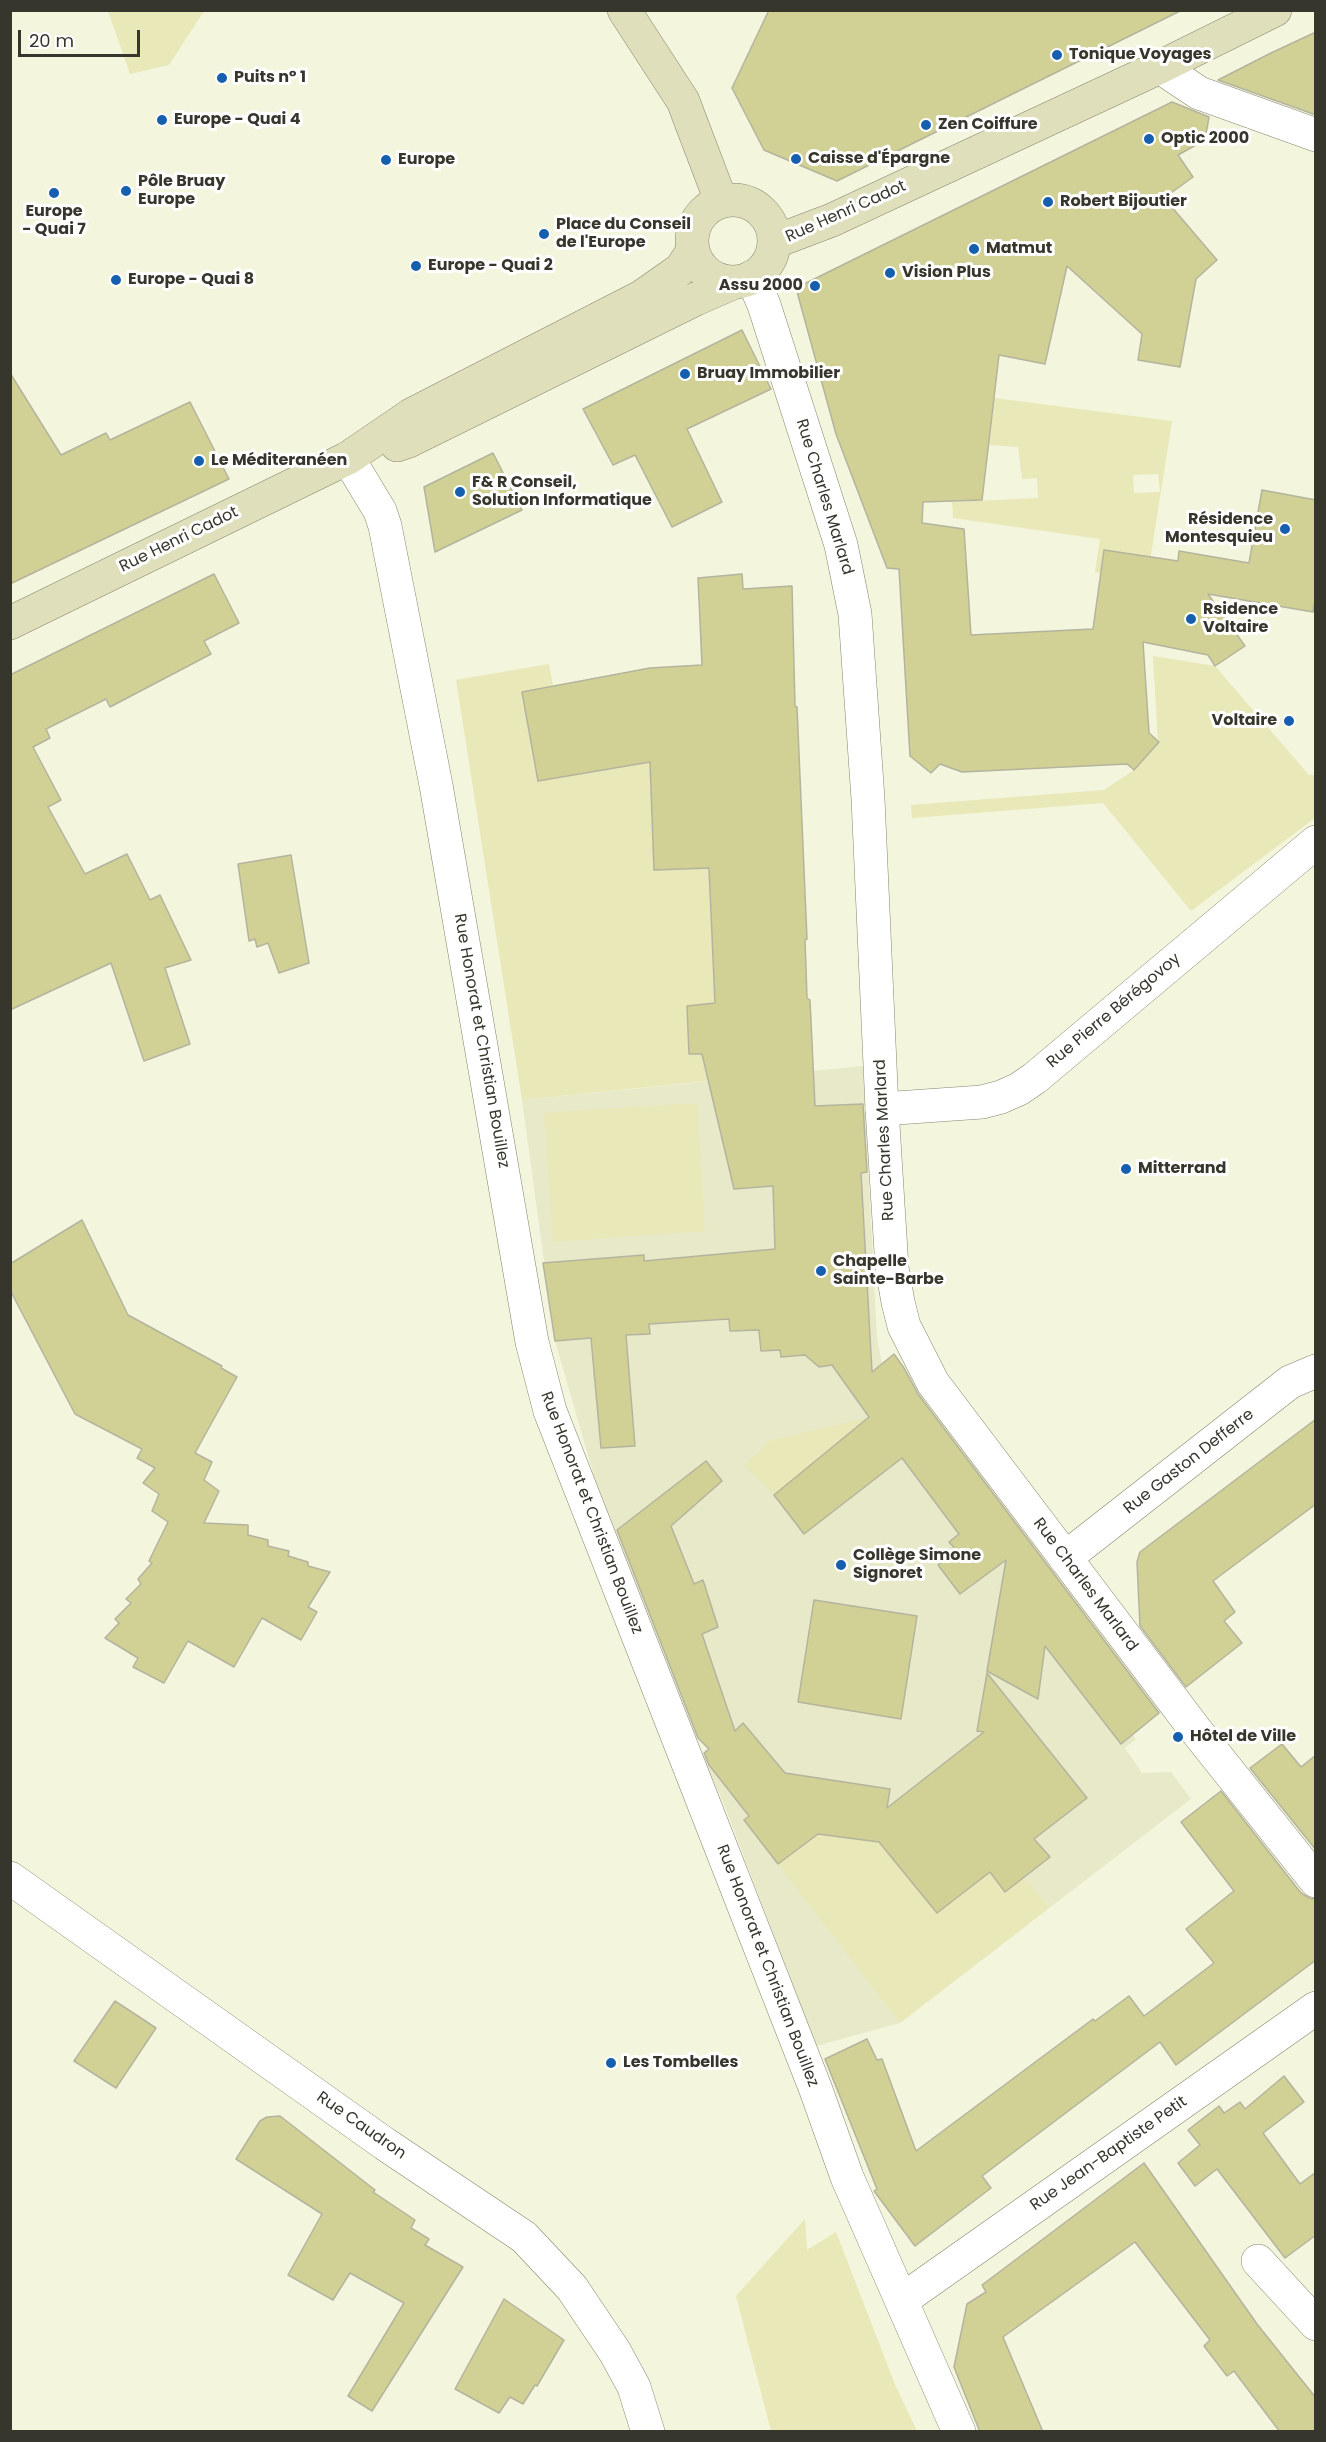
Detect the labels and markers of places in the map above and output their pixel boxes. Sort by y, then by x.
place label: Tonique Voyages [1069,45,1212,65]
marker: Tonique Voyages [1050,48,1064,62]
place label: Puits n° 1 [234,68,306,88]
marker: Puits n° 1 [215,71,229,85]
place label: Europe - Quai 4 [174,110,300,130]
marker: Europe - Quai 4 [155,113,169,127]
place label: Zen Coiffure [938,115,1038,135]
marker: Zen Coiffure [919,118,933,132]
place label: Optic 2000 [1161,129,1249,149]
marker: Optic 2000 [1142,132,1156,146]
place label: Caisse d'Épargne [808,149,950,169]
place label: Europe [398,150,455,170]
marker: Caisse d'Épargne [789,152,803,166]
marker: Europe [379,153,393,167]
place label: Pôle Bruay Europe [138,172,225,210]
marker: Pôle Bruay Europe [119,184,133,198]
marker: Europe - Quai 7 [47,186,61,200]
place label: Robert Bijoutier [1060,192,1187,212]
marker: Robert Bijoutier [1041,195,1055,209]
place label: Europe - Quai 7 [22,202,86,240]
place label: Place du Conseil de l'Europe [556,215,691,253]
marker: Place du Conseil de l'Europe [537,227,551,241]
place label: Matmut [986,239,1052,259]
marker: Matmut [967,242,981,256]
place label: Europe - Quai 2 [428,256,553,276]
marker: Europe - Quai 2 [409,259,423,273]
place label: Vision Plus [902,263,991,283]
marker: Vision Plus [883,266,897,280]
place label: Europe - Quai 8 [128,270,254,290]
marker: Europe - Quai 8 [109,273,123,287]
place label: Assu 2000 [719,276,803,296]
marker: Assu 2000 [808,279,822,293]
place label: Bruay Immobilier [697,364,840,384]
marker: Bruay Immobilier [678,367,692,381]
place label: Le Méditeranéen [211,451,347,471]
marker: Le Méditeranéen [192,454,206,468]
place label: F& R Conseil, Solution Informatique [472,473,652,511]
marker: F& R Conseil, Solution Informatique [453,485,467,499]
place label: Résidence Montesquieu [1165,510,1273,548]
marker: Résidence Montesquieu [1278,522,1292,536]
place label: Rsidence Voltaire [1203,600,1278,638]
marker: Rsidence Voltaire [1184,612,1198,626]
place label: Voltaire [1212,711,1277,731]
marker: Voltaire [1282,714,1296,728]
place label: Mitterrand [1138,1159,1226,1179]
marker: Mitterrand [1119,1162,1133,1176]
place label: Chapelle Sainte-Barbe [833,1252,944,1290]
marker: Chapelle Sainte-Barbe [814,1264,828,1278]
place label: Collège Simone Signoret [853,1546,981,1584]
marker: Collège Simone Signoret [834,1558,848,1572]
place label: Hôtel de Ville [1190,1727,1296,1747]
marker: Hôtel de Ville [1171,1730,1185,1744]
place label: Les Tombelles [623,2053,738,2073]
marker: Les Tombelles [604,2056,618,2070]

